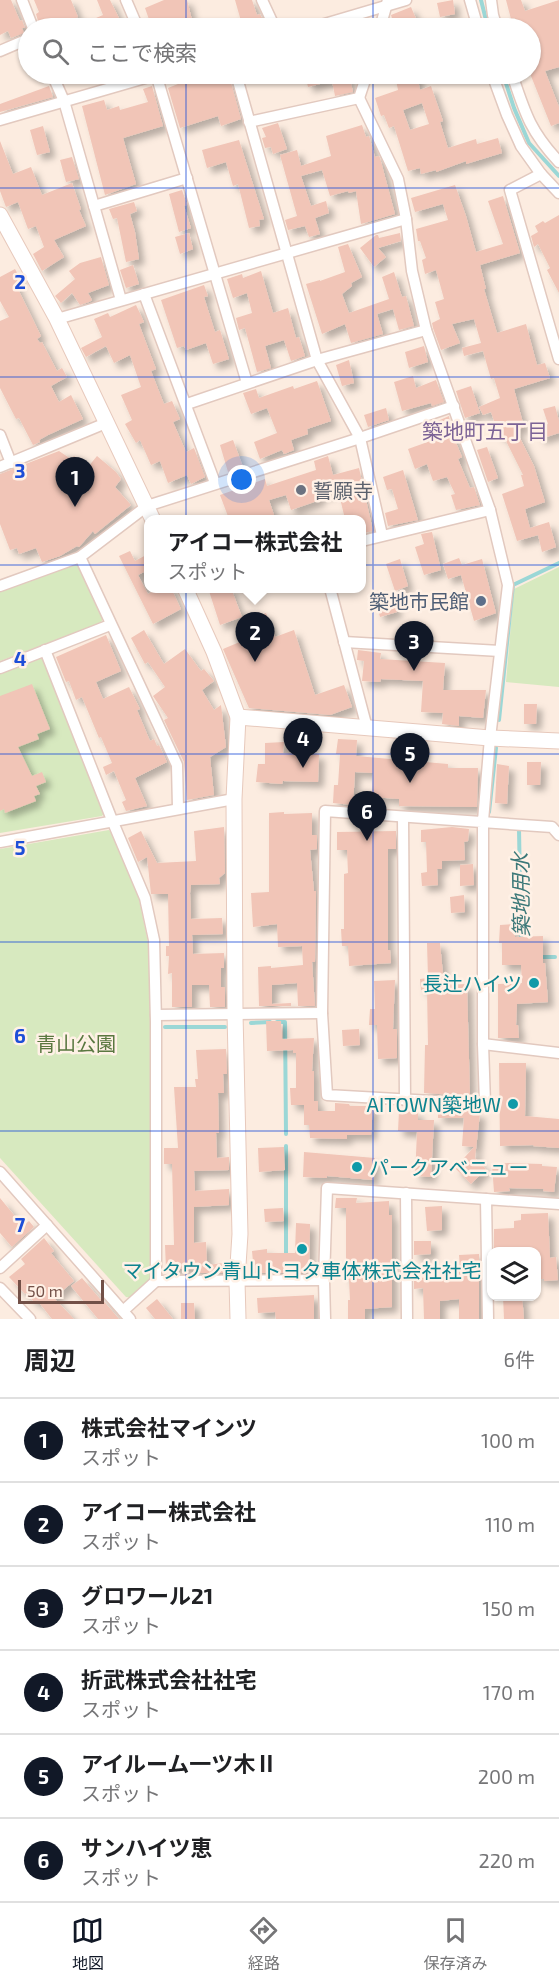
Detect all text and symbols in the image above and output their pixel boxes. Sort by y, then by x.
search box [18,18,541,84]
icon: search [39,35,72,68]
text: ここで検索 [87,39,197,65]
text: 2 [14,269,26,293]
district label: 築地町五丁目 [422,418,548,443]
text: 3 [14,458,26,482]
pin: 1 [56,458,94,507]
your location [227,465,256,494]
place label: 誓願寺 [313,478,373,502]
marker: 誓願寺 [294,483,308,497]
popup [144,515,366,593]
text: アイコー株式会社 [168,528,342,554]
text: スポット [168,559,248,583]
place label: 築地市民館 [369,589,469,613]
marker: 築地市民館 [474,594,488,608]
pin: 2 [236,612,274,662]
pin: 3 [394,622,434,671]
text: 4 [14,646,27,670]
pin: 4 [284,718,322,768]
pin: 5 [390,734,430,783]
pin: 6 [348,792,386,841]
text: 5 [14,835,26,859]
water label: 築地用水 [507,851,533,937]
place label: 長辻ハイツ [422,971,522,995]
marker: 長辻ハイツ [527,976,541,990]
text: 6 [14,1023,26,1047]
park label: 青山公園 [36,1031,116,1055]
place label: AITOWN築地W [367,1092,501,1116]
marker: AITOWN築地W [506,1097,520,1111]
place label: パークアベニュー [369,1155,529,1179]
marker: パークアベニュー [350,1160,364,1174]
text: 7 [15,1212,26,1236]
marker: マイタウン青山トヨタ車体株式会社社宅 [295,1242,309,1256]
map controls [487,1247,541,1301]
button: layers [487,1247,541,1301]
place label: マイタウン青山トヨタ車体株式会社社宅 [122,1258,482,1282]
scale bar [18,1277,104,1304]
text: 50 m [27,1281,63,1300]
text: 周辺 [24,1344,76,1375]
text: 6件 [504,1347,535,1371]
text: 株式会社マインツ [81,1414,257,1440]
text: 1 [39,1428,48,1452]
text: 100 m [481,1428,535,1452]
text: スポット [81,1445,161,1469]
text: アイコー株式会社 [81,1498,256,1524]
text: 2 [38,1512,49,1536]
text: 110 m [485,1512,535,1536]
text: スポット [81,1529,161,1553]
text: グロワール21 [81,1582,213,1608]
text: 3 [38,1596,49,1620]
text: 150 m [482,1596,535,1620]
text: スポット [81,1613,161,1637]
text: 折武株式会社社宅 [81,1666,257,1692]
text: 4 [37,1680,50,1704]
text: 170 m [483,1680,535,1704]
text: スポット [81,1697,161,1721]
text: アイルーム一ツ木Ⅱ [81,1750,277,1776]
text: 5 [38,1764,49,1788]
text: 200 m [478,1764,535,1788]
text: スポット [81,1781,161,1805]
text: サンハイツ恵 [81,1834,213,1860]
text: 6 [38,1848,49,1872]
text: 220 m [478,1848,535,1872]
text: スポット [81,1865,161,1889]
tab: 地図 [71,1914,104,1974]
tab: 経路 [247,1914,280,1974]
tab: 保存済み [423,1914,487,1974]

